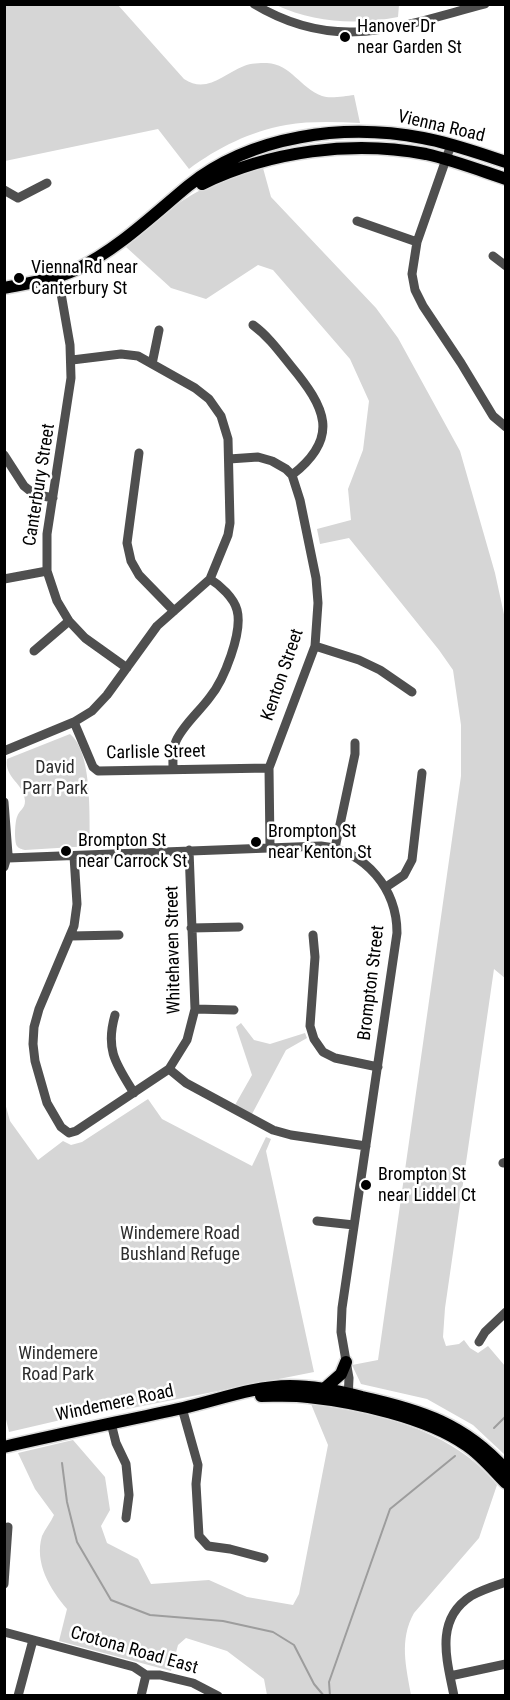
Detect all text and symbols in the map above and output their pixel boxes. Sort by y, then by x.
place label: Hanover Dr near Garden St [357,16,462,58]
marker: Hanover Dr near Garden St [338,30,352,44]
street label: Vienna Road [395,106,487,148]
place label: Vienna Rd near Canterbury St [31,257,138,300]
marker: Vienna Rd near Canterbury St [12,271,26,285]
street label: Canterbury Street [20,422,60,548]
street label: Kenton Street [257,626,309,724]
street label: Carlisle Street [106,741,206,765]
park label: David Parr Park [22,757,88,800]
place label: Brompton St near Kenton St [268,821,372,864]
place label: Brompton St near Carrock St [78,830,187,872]
marker: Brompton St near Kenton St [249,835,263,849]
marker: Brompton St near Carrock St [59,844,73,858]
street label: Whitehaven Street [162,886,186,1014]
street label: Brompton Street [354,924,390,1042]
place label: Brompton St near Liddel Ct [378,1164,476,1206]
marker: Brompton St near Liddel Ct [359,1178,373,1192]
park label: Windemere Road Bushland Refuge [120,1223,240,1266]
park label: Windemere Road Park [18,1343,98,1386]
street label: Windemere Road [54,1381,176,1427]
street label: Crotona Road East [68,1622,200,1680]

